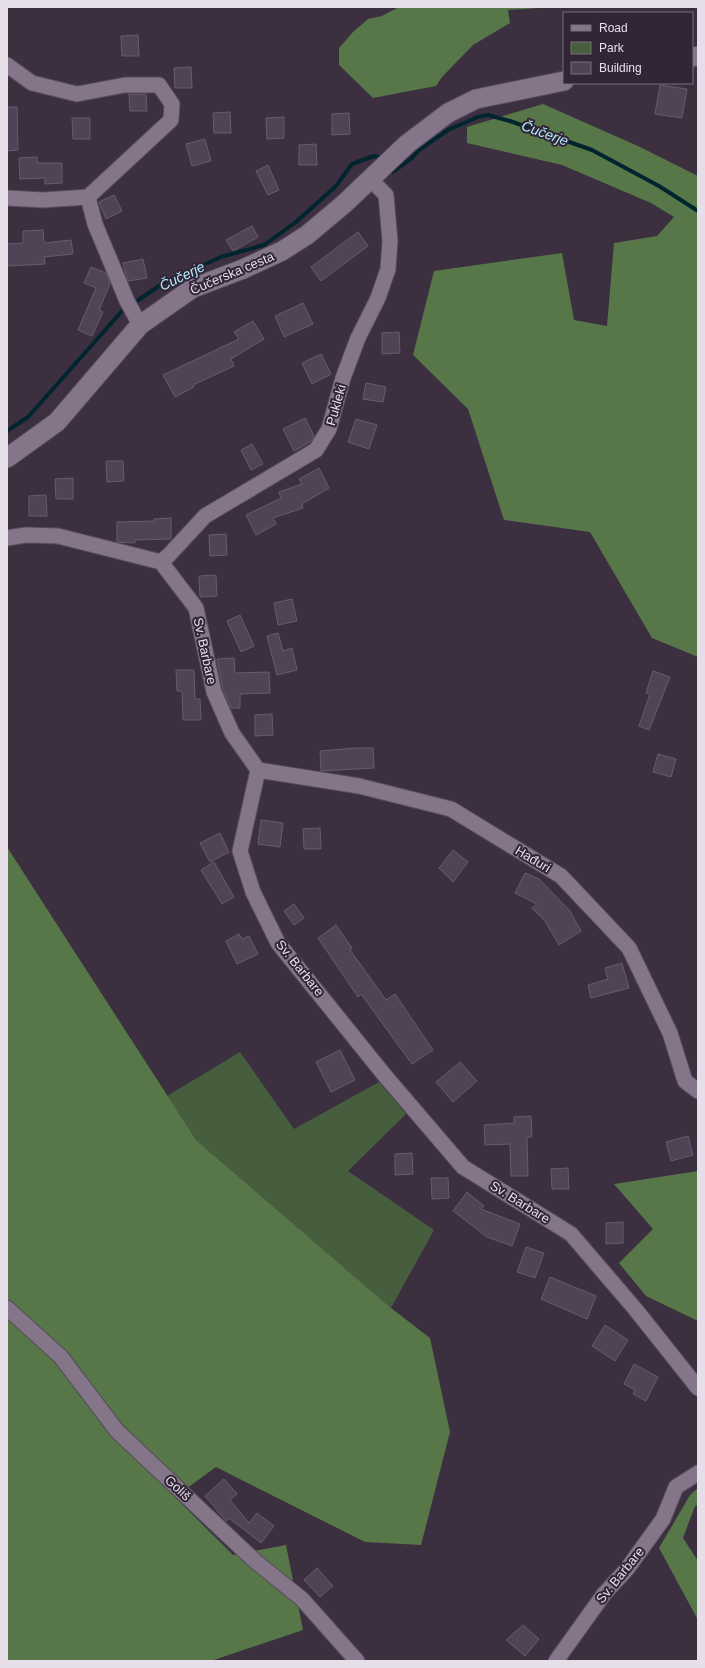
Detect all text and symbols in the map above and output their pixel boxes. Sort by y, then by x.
legend [563,12,693,84]
text: Road [599,21,628,35]
text: Park [599,41,625,55]
text: Building [599,61,642,75]
water label: Čučerje [520,117,571,149]
street label: Čučerska cesta [188,248,277,297]
water label: Čučerje [157,258,207,294]
street label: Pukleki [323,383,349,427]
street label: Sv. Barbare [191,616,219,686]
street label: Hađuri [513,843,553,875]
street label: Sv. Barbare [273,937,327,999]
street label: Sv. Barbare [487,1178,553,1226]
street label: Goliš [162,1472,194,1504]
street label: Sv. Barbare [593,1544,647,1606]

